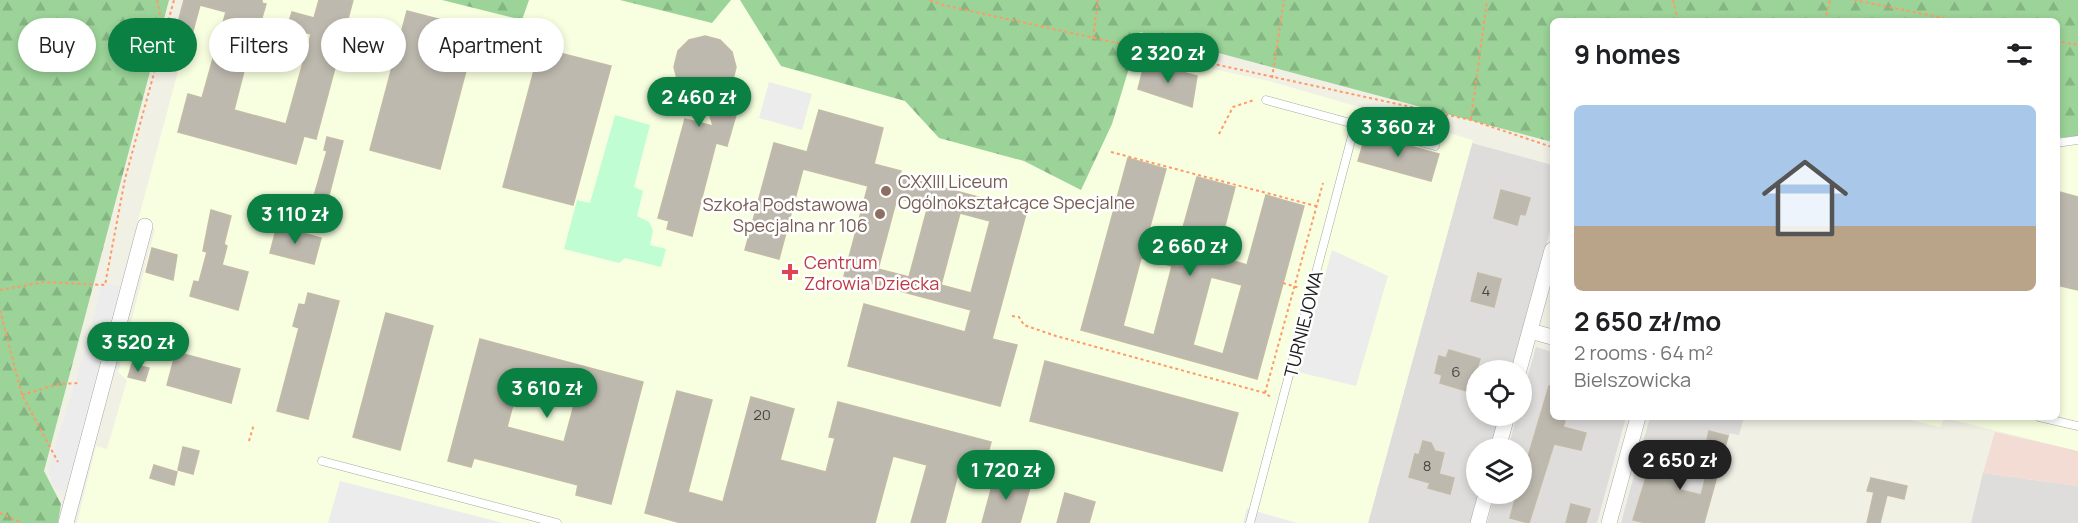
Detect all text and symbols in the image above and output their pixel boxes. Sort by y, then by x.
chip: Buy [18,18,96,72]
chip: Rent [108,18,197,72]
chip: Filters [209,18,309,72]
chip: New [321,18,406,72]
chip: Apartment [418,18,564,72]
pin: 2 320 zł [1106,33,1230,84]
text: 9 homes [1574,36,1681,72]
icon: filters [2003,38,2036,71]
text: 2 320 zł [1131,39,1205,66]
pin: 2 460 zł [637,77,761,128]
text: 2 460 zł [661,83,737,110]
pin: 3 360 zł [1336,107,1460,158]
text: 3 360 zł [1361,113,1435,140]
icon: home [1751,144,1859,252]
place label: CXXIII Liceum Ogólnokształcące Specjalne [898,169,1135,214]
marker: CXXIII Liceum Ogólnokształcące Specjalne [879,184,893,198]
place label: Szkoła Podstawowa Specjalna nr 106 [703,192,868,237]
pin: 3 110 zł [233,194,357,245]
text: 3 110 zł [261,200,329,227]
marker: Szkoła Podstawowa Specjalna nr 106 [873,207,887,221]
pin: 2 660 zł [1128,226,1252,277]
text: 2 660 zł [1152,232,1228,259]
place label: Centrum Zdrowia Dziecka [804,250,939,295]
marker: Centrum Zdrowia Dziecka [781,263,799,281]
street label: TURNIEJOWA [1278,267,1328,380]
house number: 4 [1482,280,1491,301]
text: 2 650 zł/mo [1574,303,1721,339]
pin: 3 520 zł [76,322,200,373]
text: 3 520 zł [101,328,175,355]
text: 2 rooms · 64 m² [1574,339,1713,366]
map controls [1466,360,1532,504]
button: locate [1466,360,1532,426]
house number: 6 [1451,361,1461,382]
text: Bielszowicka [1574,366,1691,393]
pin: 3 610 zł [485,368,609,419]
text: 3 610 zł [511,374,583,401]
house number: 20 [753,404,771,425]
button: layers [1466,438,1532,504]
pin: 2 650 zł [1618,440,1742,491]
text: 2 650 zł [1642,446,1718,473]
pin: 1 720 zł [944,450,1068,501]
house number: 8 [1423,455,1431,476]
text: 1 720 zł [971,456,1041,483]

